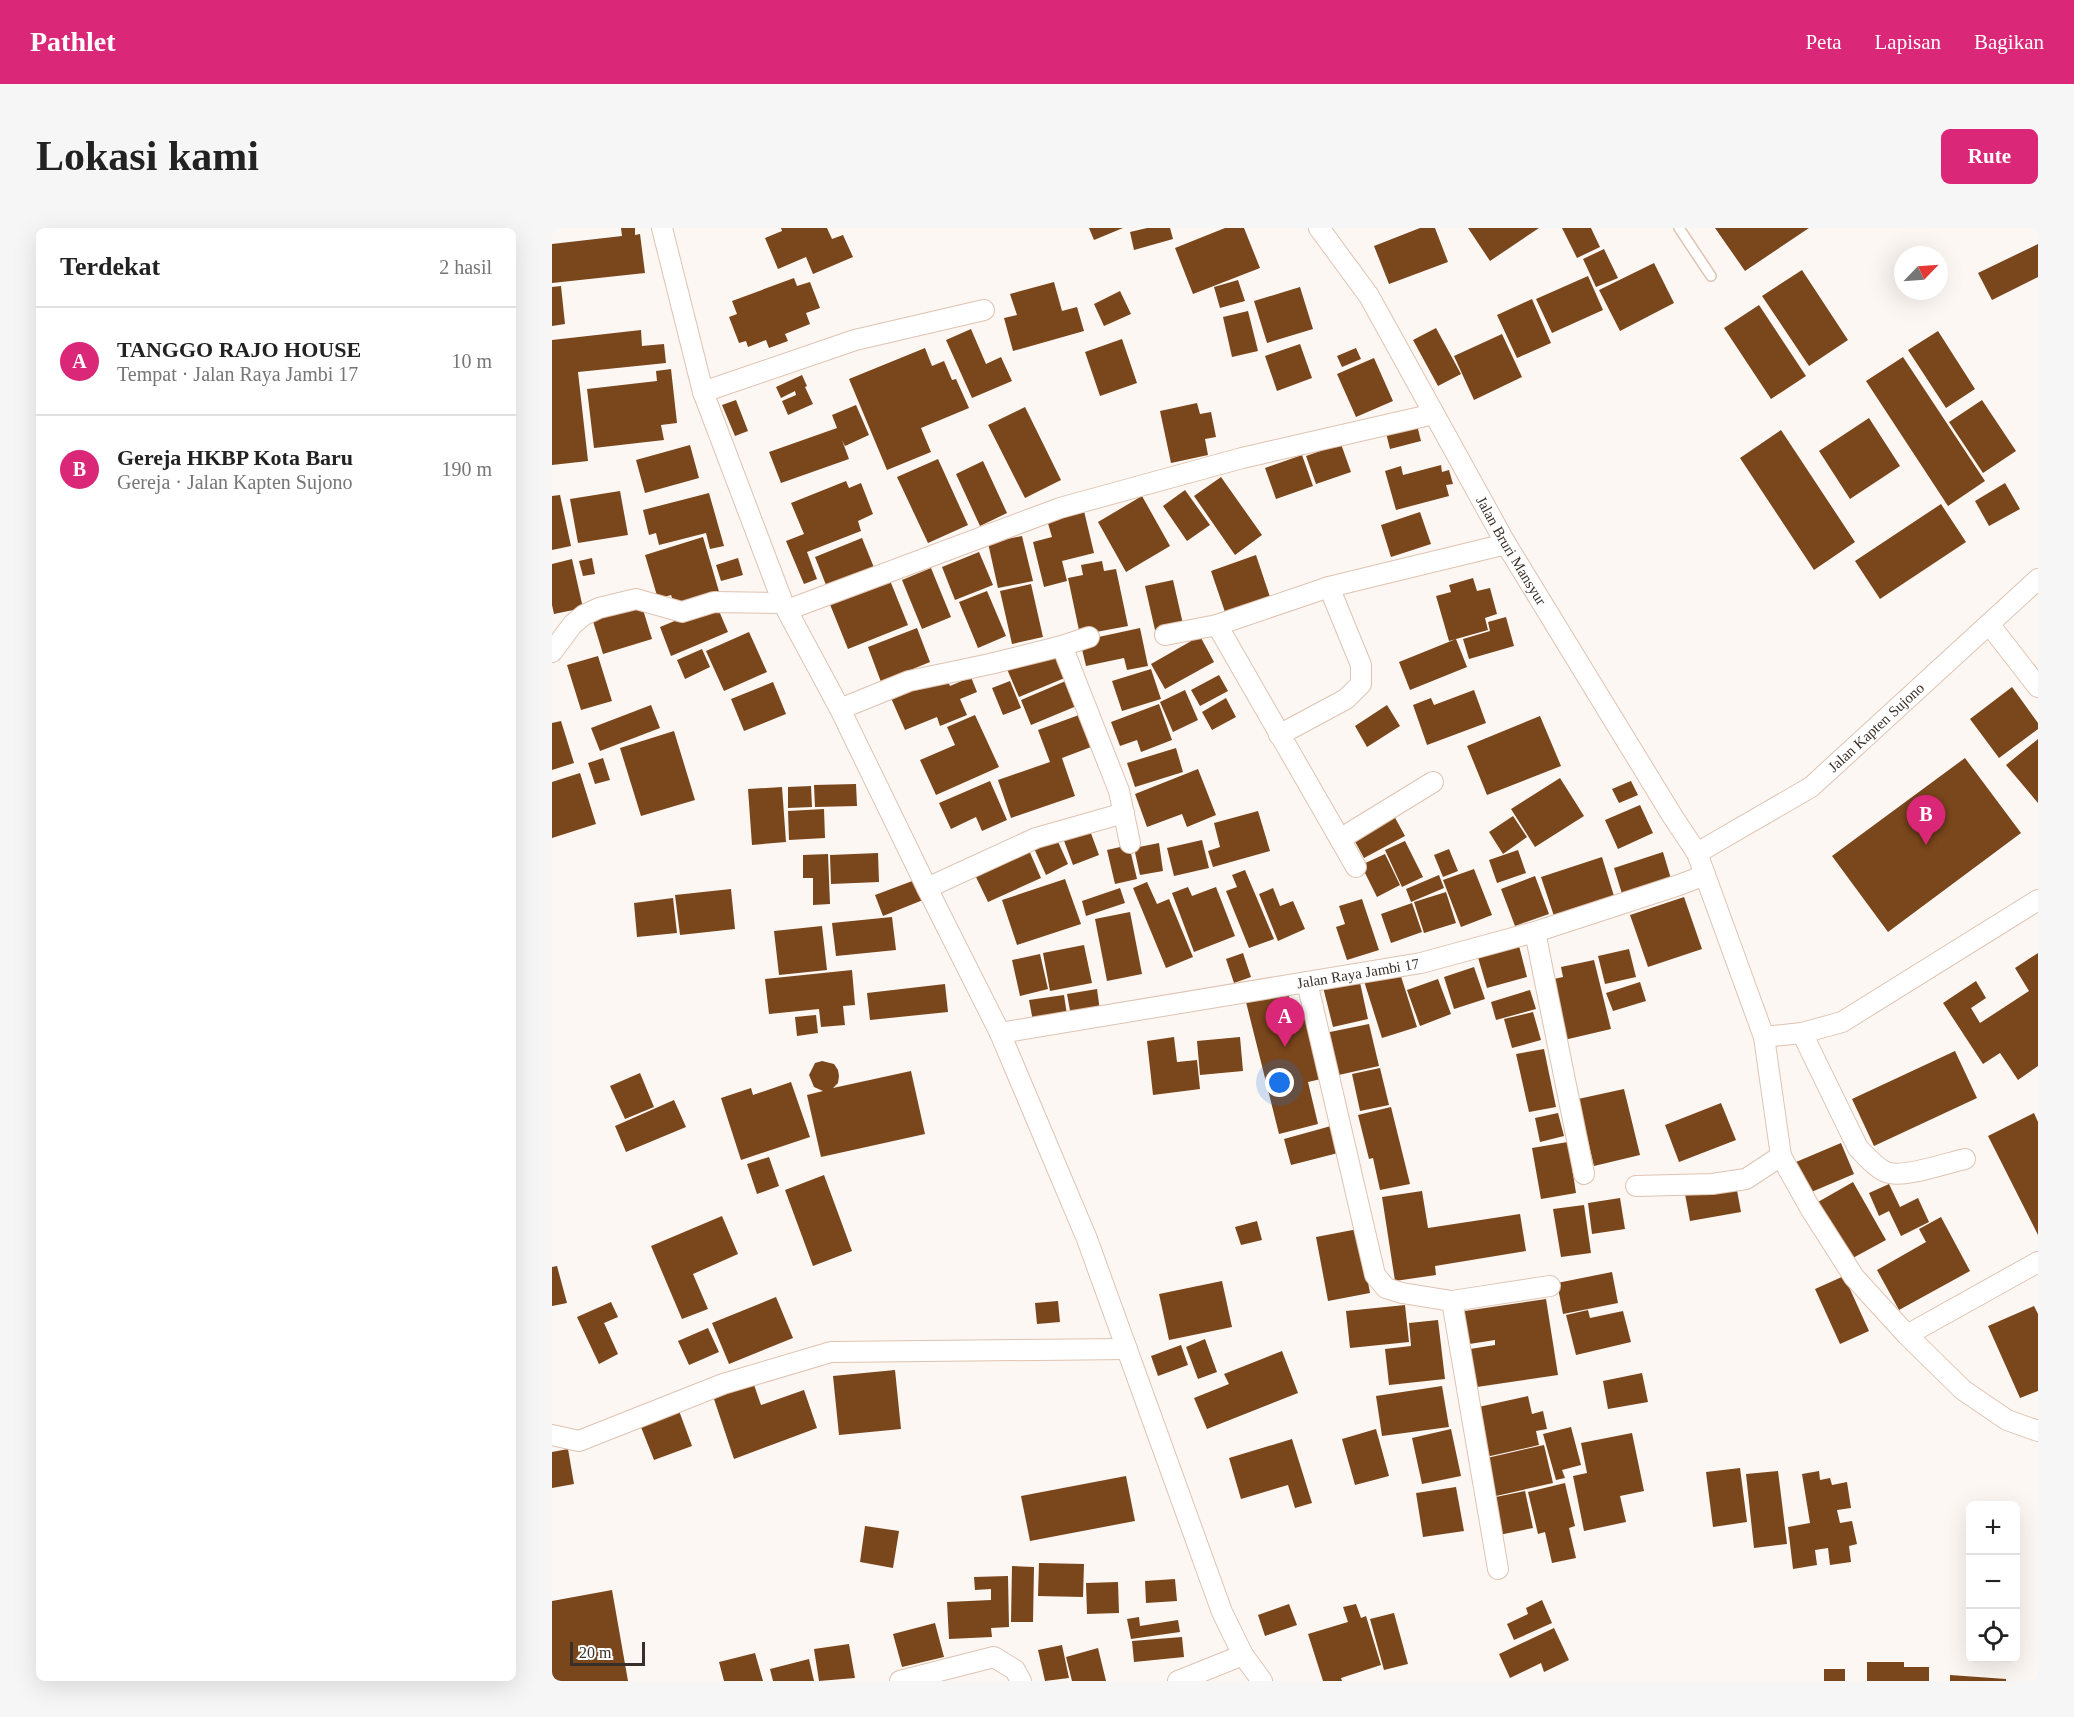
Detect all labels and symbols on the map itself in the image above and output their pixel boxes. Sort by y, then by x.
north arrow [1894,246,1948,300]
street label: Jalan Bruri Mansyur [1473,493,1549,608]
street label: Jalan Kapten Sujono [1825,680,1927,775]
pin: B [1906,796,1946,845]
street label: Jalan Raya Jambi 17 [1296,955,1421,992]
pin: A [1266,998,1304,1047]
your location [1265,1068,1294,1097]
scale bar [570,1639,645,1666]

